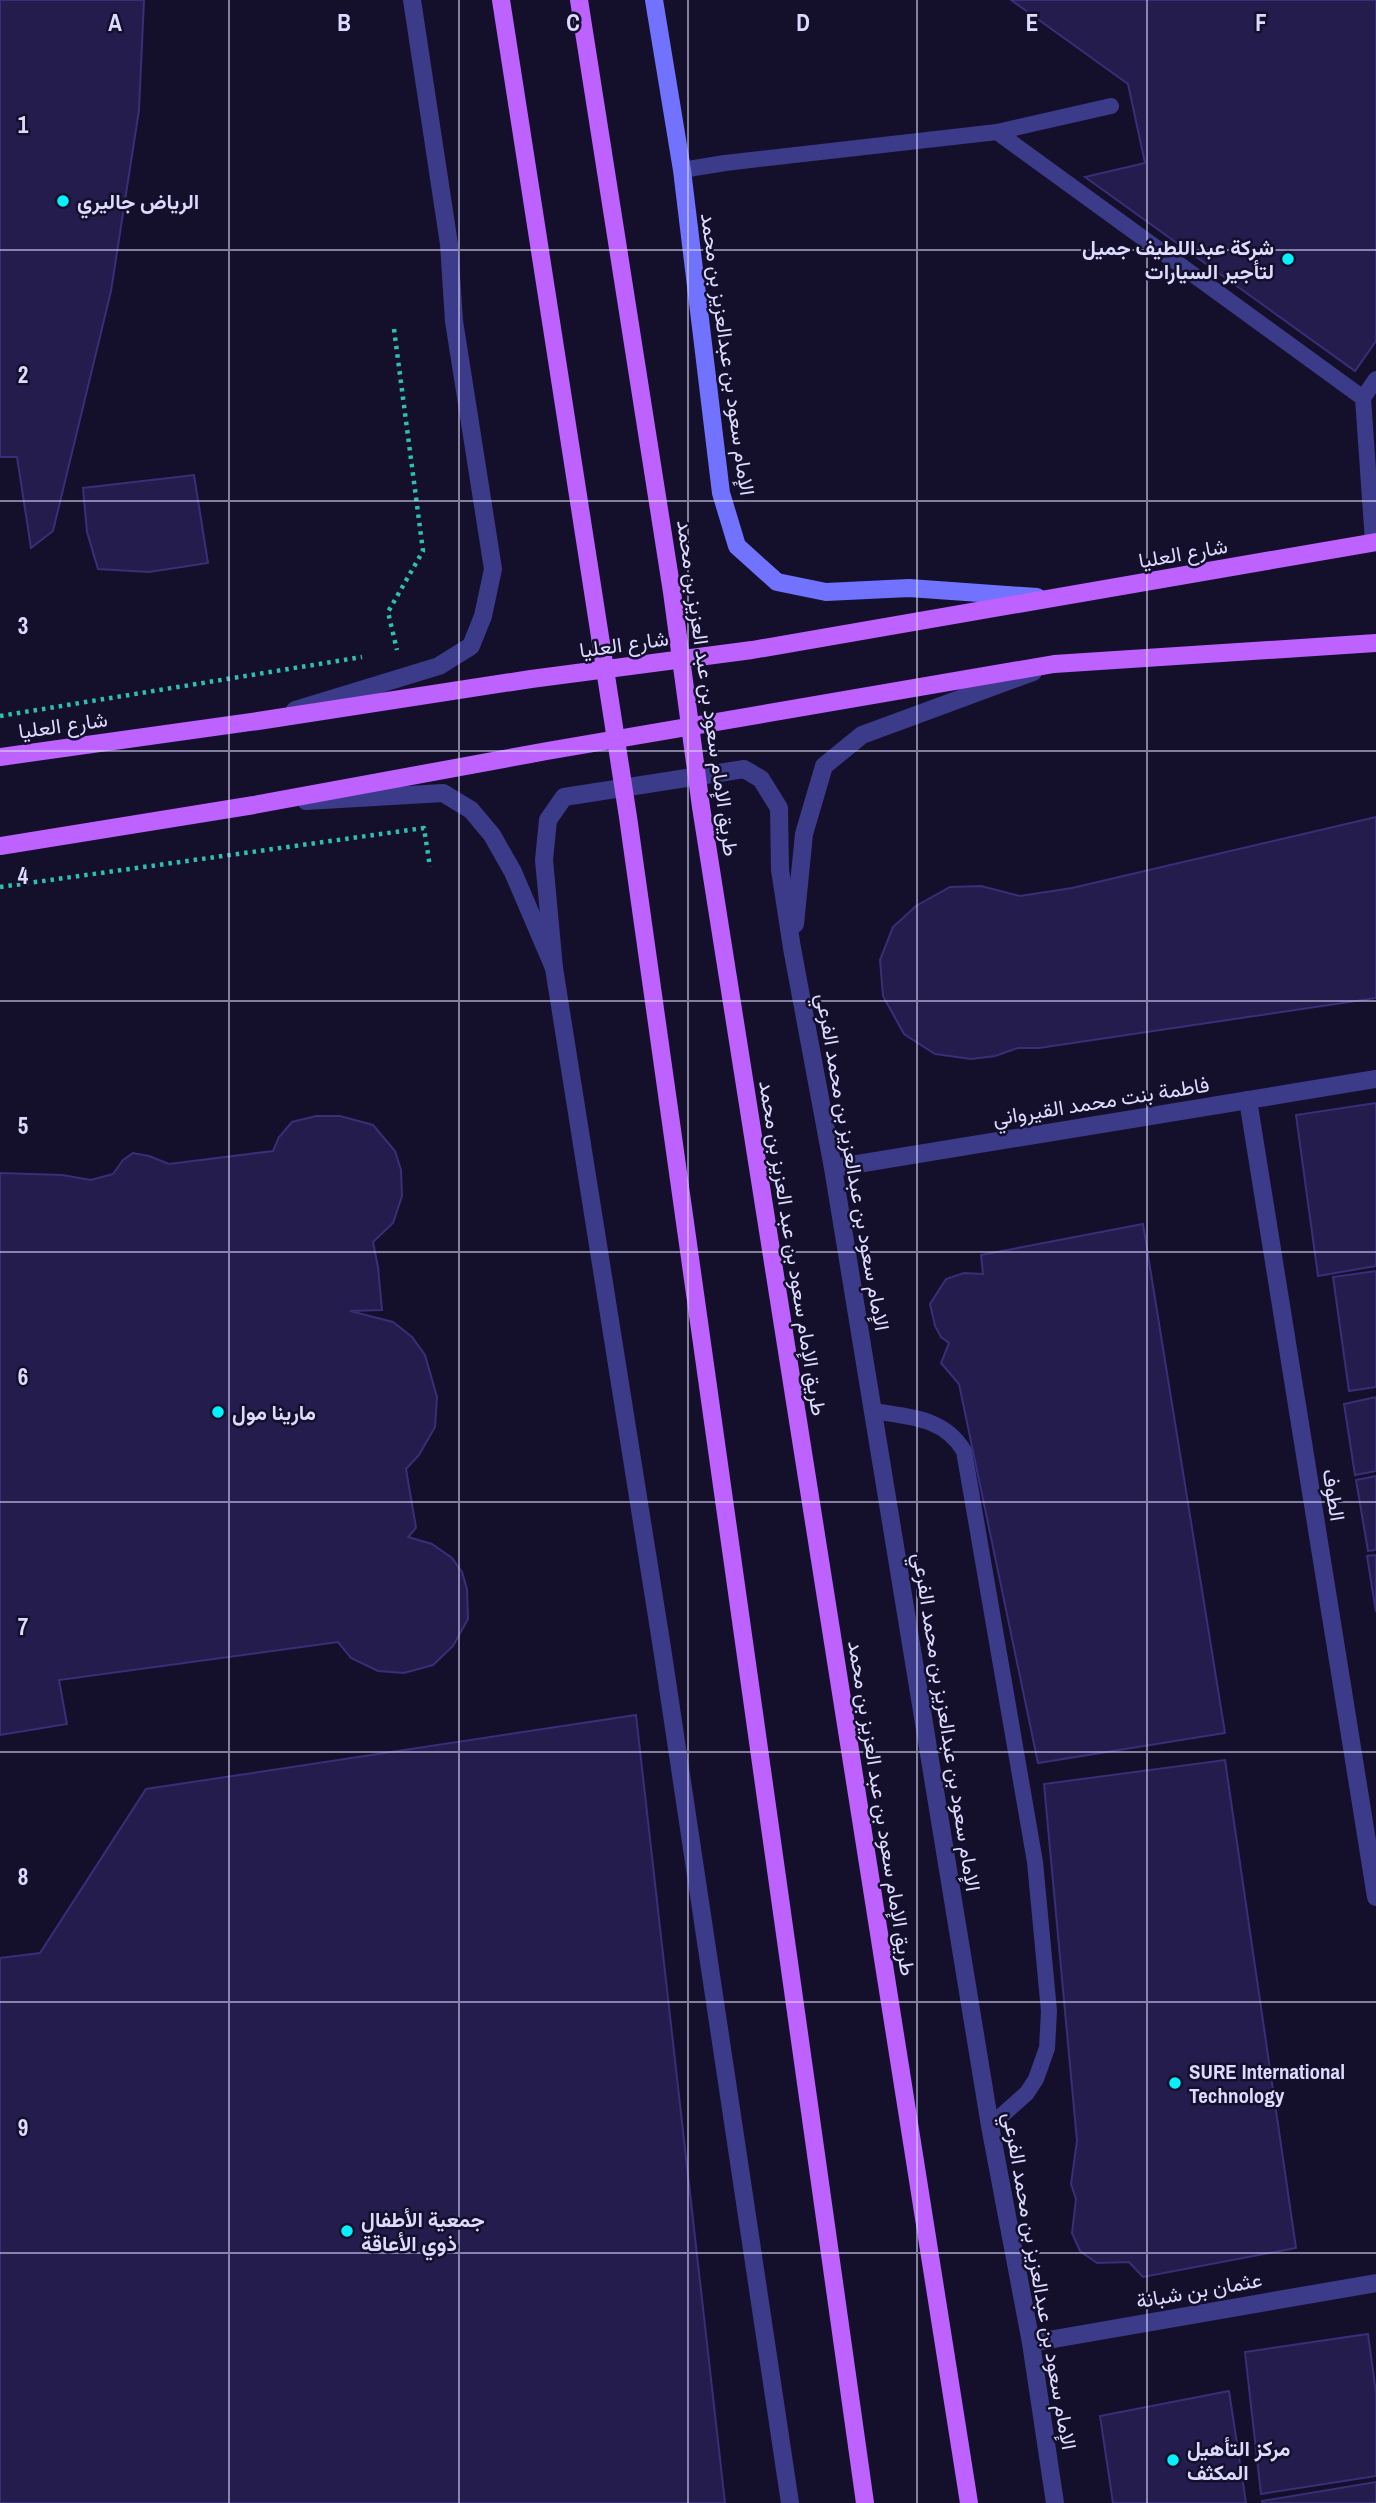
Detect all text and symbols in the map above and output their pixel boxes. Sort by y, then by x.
text: A [108,7,122,38]
text: B [337,7,351,38]
text: C [566,7,580,38]
text: D [796,7,810,38]
text: E [1026,7,1038,38]
text: F [1255,7,1267,38]
text: 1 [18,109,29,140]
place label: الرياض جاليري [77,187,199,219]
marker: الرياض جاليري [55,193,71,209]
street label: الإمام سعود بن عبدالعزيز بن محمد [694,211,762,497]
place label: شركة عبداللطيف جميل لتأجير السيارات [1082,233,1274,286]
marker: شركة عبداللطيف جميل لتأجير السيارات [1280,251,1296,267]
text: 2 [18,359,28,390]
street label: طريق الإمام سعود بن عبد العزيز بن محمد [670,518,746,858]
street label: شارع العليا [1136,531,1230,575]
text: 3 [18,610,28,641]
street label: شارع العليا [578,623,670,665]
street label: شارع العليا [17,704,109,746]
text: 4 [18,860,29,891]
street label: الإمام سعود بن عبدالعزيز بن محمد الفرعي [806,991,897,1334]
street label: فاطمة بنت محمد القيرواني [991,1070,1212,1135]
street label: طريق الإمام سعود بن عبد العزيز بن محمد [752,1078,834,1418]
text: 5 [18,1110,28,1141]
text: 6 [18,1361,28,1392]
place label: مارينا مول [232,1398,316,1427]
marker: مارينا مول [210,1404,226,1420]
street label: الطوف [1316,1467,1352,1523]
street label: الإمام سعود بن عبدالعزيز بن محمد الفرعي [903,1551,988,1894]
text: 7 [18,1611,28,1642]
street label: طريق الإمام سعود بن عبد العزيز بن محمد [841,1638,923,1978]
text: 8 [18,1861,28,1892]
place label: SURE International Technology [1189,2057,1345,2110]
marker: SURE International Technology [1167,2075,1183,2091]
street label: الإمام سعود بن عبدالعزيز بن محمد الفرعي [993,2110,1084,2453]
text: 9 [18,2112,28,2143]
place label: جمعية الأطفال ذوي الأعاقة [361,2205,485,2261]
marker: جمعية الأطفال ذوي الأعاقة [339,2223,355,2239]
street label: عثمان بن شبانة [1134,2265,1264,2315]
place label: مركز التأهيل المكثف [1187,2434,1290,2487]
marker: مركز التأهيل المكثف [1165,2452,1181,2468]

